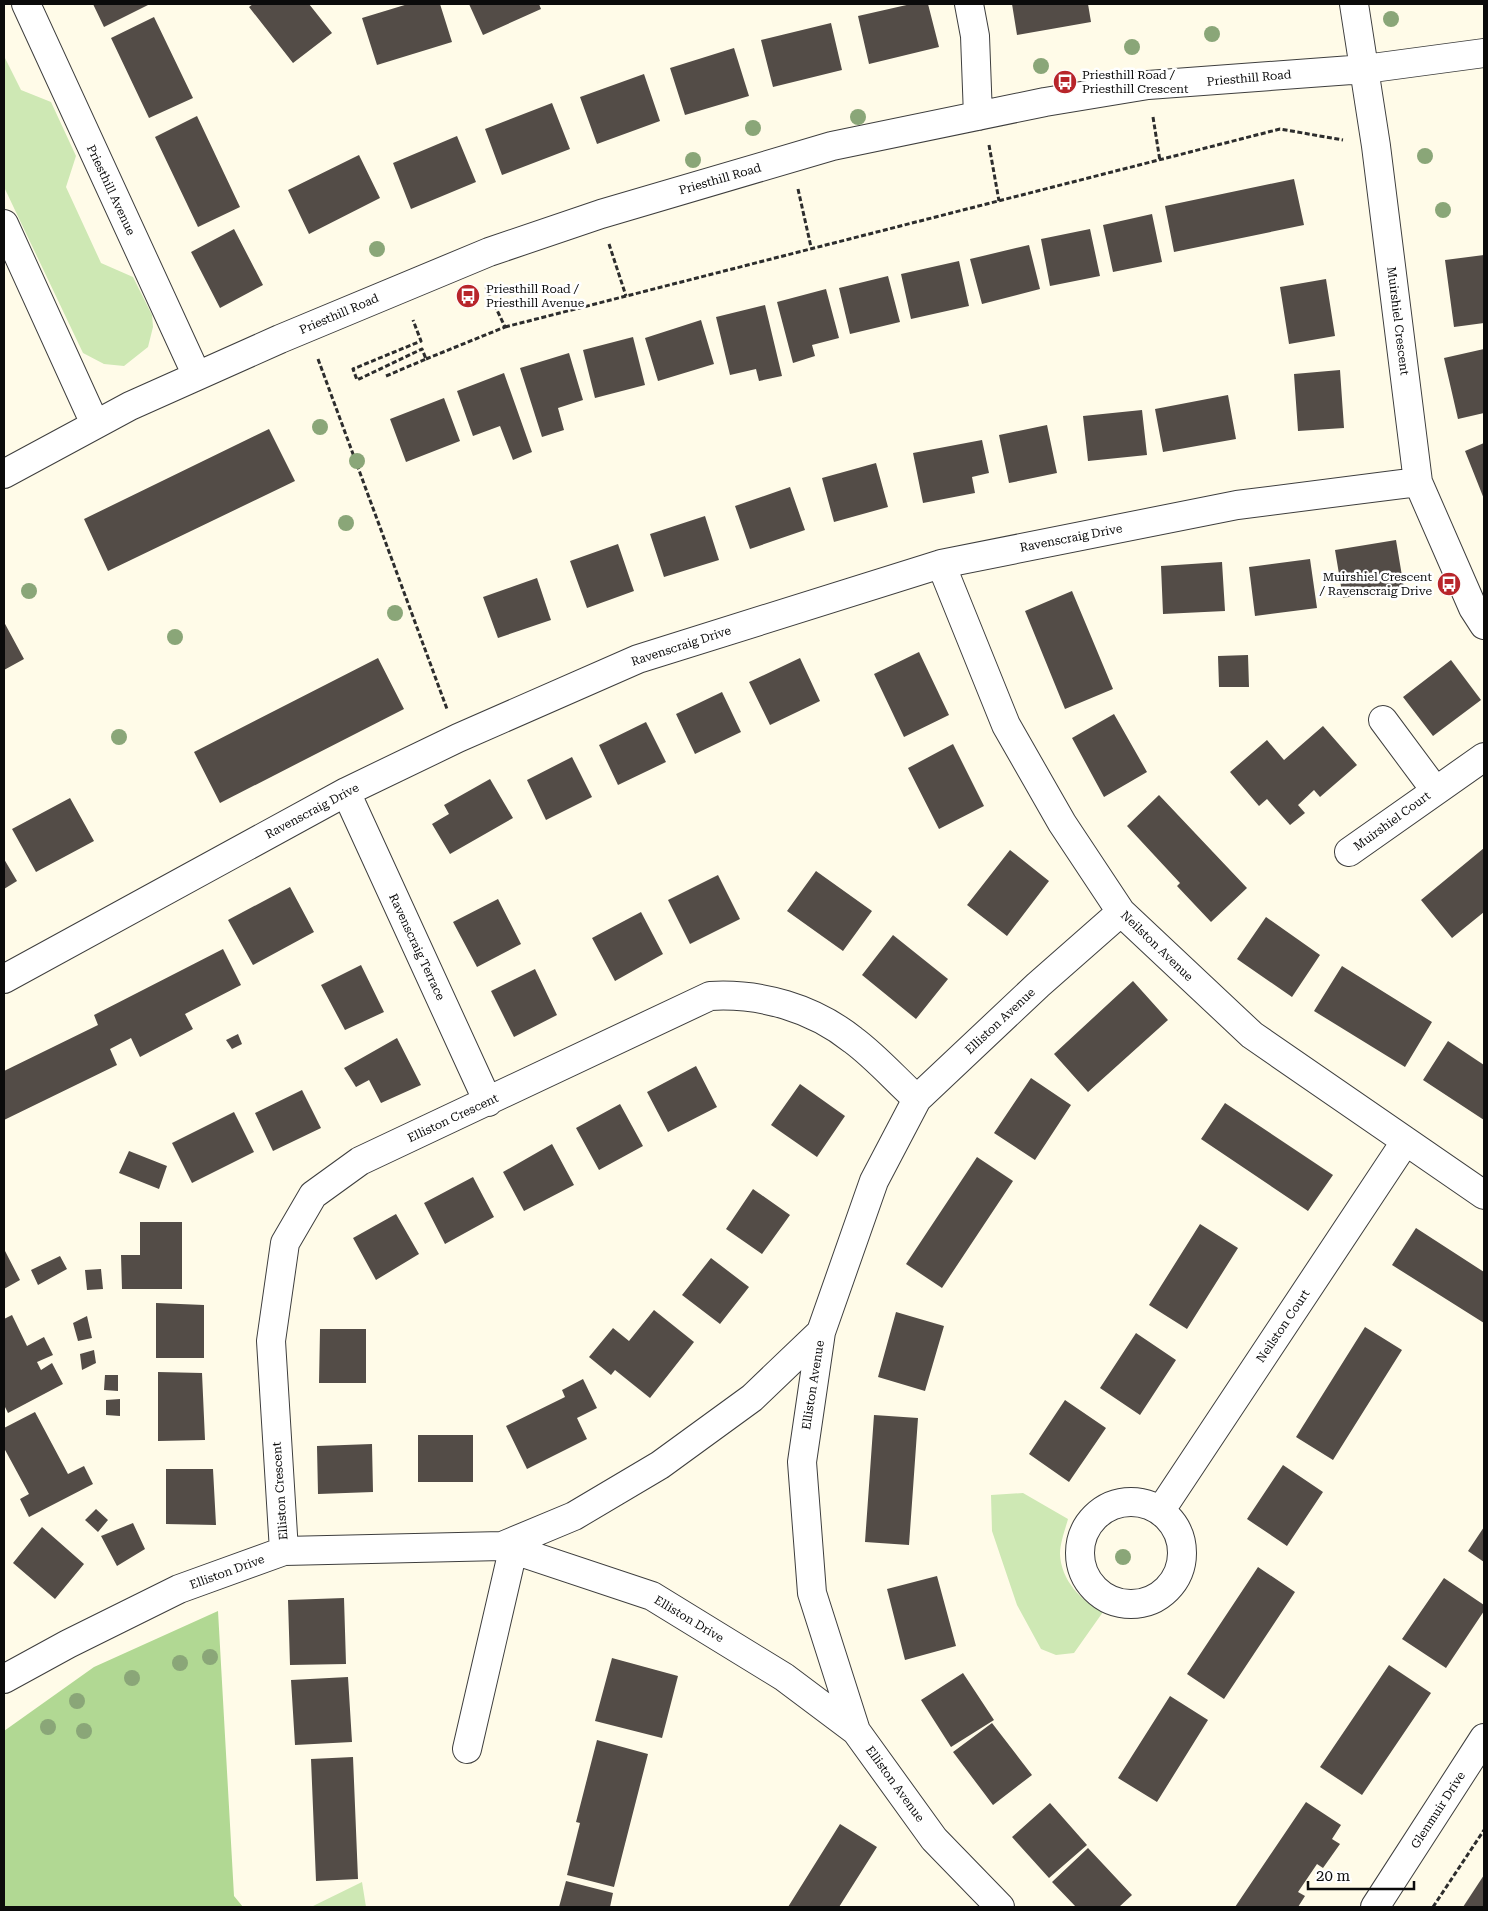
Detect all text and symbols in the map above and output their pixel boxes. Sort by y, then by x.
street label: Priesthill Road [1206,67,1292,89]
place label: Priesthill Road / Priesthill Crescent [1082,68,1189,96]
bus stop icon: Priesthill Road / Priesthill Crescent [1052,69,1078,95]
street label: Priesthill Avenue [84,142,138,238]
street label: Priesthill Road [677,161,763,197]
street label: Muirshiel Crescent [1384,266,1412,377]
place label: Priesthill Road / Priesthill Avenue [486,282,585,310]
bus stop icon: Priesthill Road / Priesthill Avenue [455,283,481,309]
street label: Priesthill Road [297,291,381,337]
street label: Ravenscraig Drive [1019,521,1124,555]
place label: Muirshiel Crescent / Ravenscraig Drive [1319,570,1433,598]
bus stop icon: Muirshiel Crescent / Ravenscraig Drive [1436,571,1462,597]
street label: Ravenscraig Drive [629,623,733,669]
street label: Ravenscraig Drive [263,780,362,842]
street label: Muirshiel Court [1351,788,1433,853]
street label: Ravenscraig Terrace [386,891,448,1003]
street label: Neilston Avenue [1118,908,1196,984]
street label: Elliston Avenue [962,985,1038,1057]
street label: Elliston Crescent [405,1091,501,1145]
street label: Neilston Court [1253,1286,1313,1365]
street label: Elliston Avenue [799,1339,827,1431]
street label: Elliston Crescent [270,1441,290,1541]
street label: Elliston Drive [188,1552,267,1592]
street label: Elliston Drive [652,1593,727,1645]
street label: Elliston Avenue [863,1743,927,1825]
street label: Glenmuir Drive [1408,1769,1468,1851]
scale bar [1308,1858,1414,1890]
text: 20 m [1316,1867,1351,1885]

